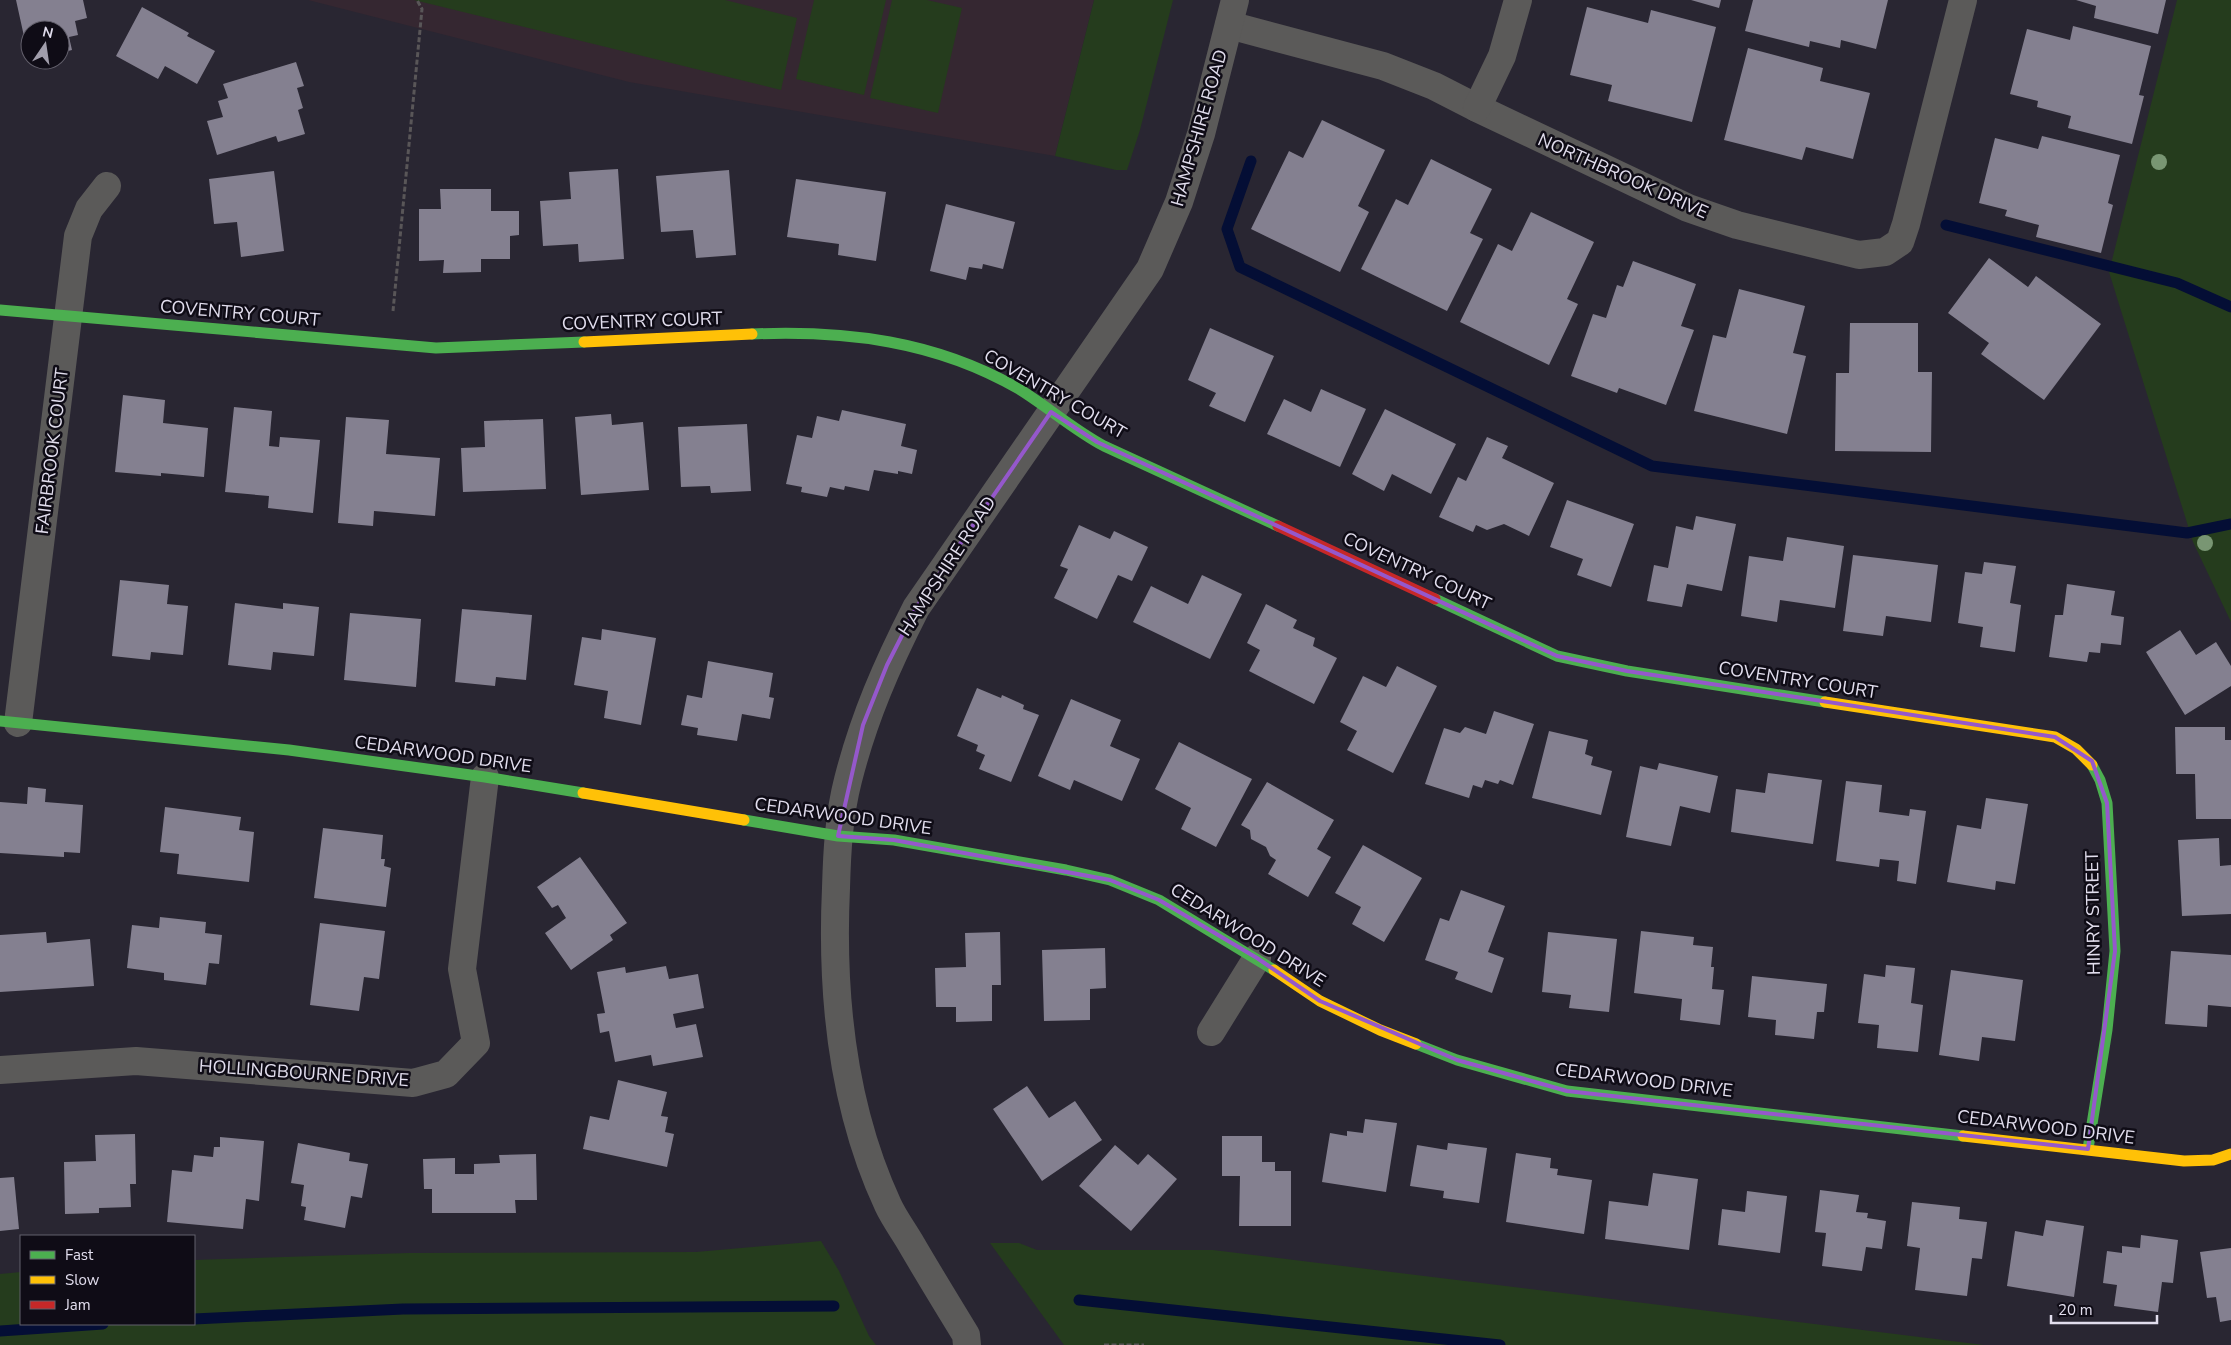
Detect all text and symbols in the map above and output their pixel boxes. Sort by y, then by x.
north arrow [20,20,70,70]
text: N [41,22,55,43]
street label: HAMPSHIRE ROAD [1165,47,1233,209]
street label: NORTHBROOK DRIVE [1534,128,1712,224]
street label: COVENTRY COURT [159,294,321,332]
street label: COVENTRY COURT [561,306,723,336]
street label: COVENTRY COURT [979,343,1131,445]
street label: FAIRBROOK COURT [30,366,74,536]
street label: HAMPSHIRE ROAD [893,491,1001,641]
street label: COVENTRY COURT [1339,526,1495,616]
street label: COVENTRY COURT [1717,656,1879,704]
street label: CEDARWOOD DRIVE [353,730,533,778]
street label: CEDARWOOD DRIVE [753,792,933,840]
street label: HINRY STREET [2080,851,2106,975]
street label: CEDARWOOD DRIVE [1166,877,1330,993]
street label: HOLLINGBOURNE DRIVE [198,1054,410,1092]
street label: CEDARWOOD DRIVE [1554,1057,1734,1103]
street label: CEDARWOOD DRIVE [1956,1104,2136,1150]
legend [20,1235,195,1325]
text: Fast [65,1245,94,1265]
text: Slow [65,1270,100,1290]
scale bar [2051,1292,2157,1324]
text: Jam [64,1295,91,1315]
text: 20 m [2058,1300,2093,1320]

